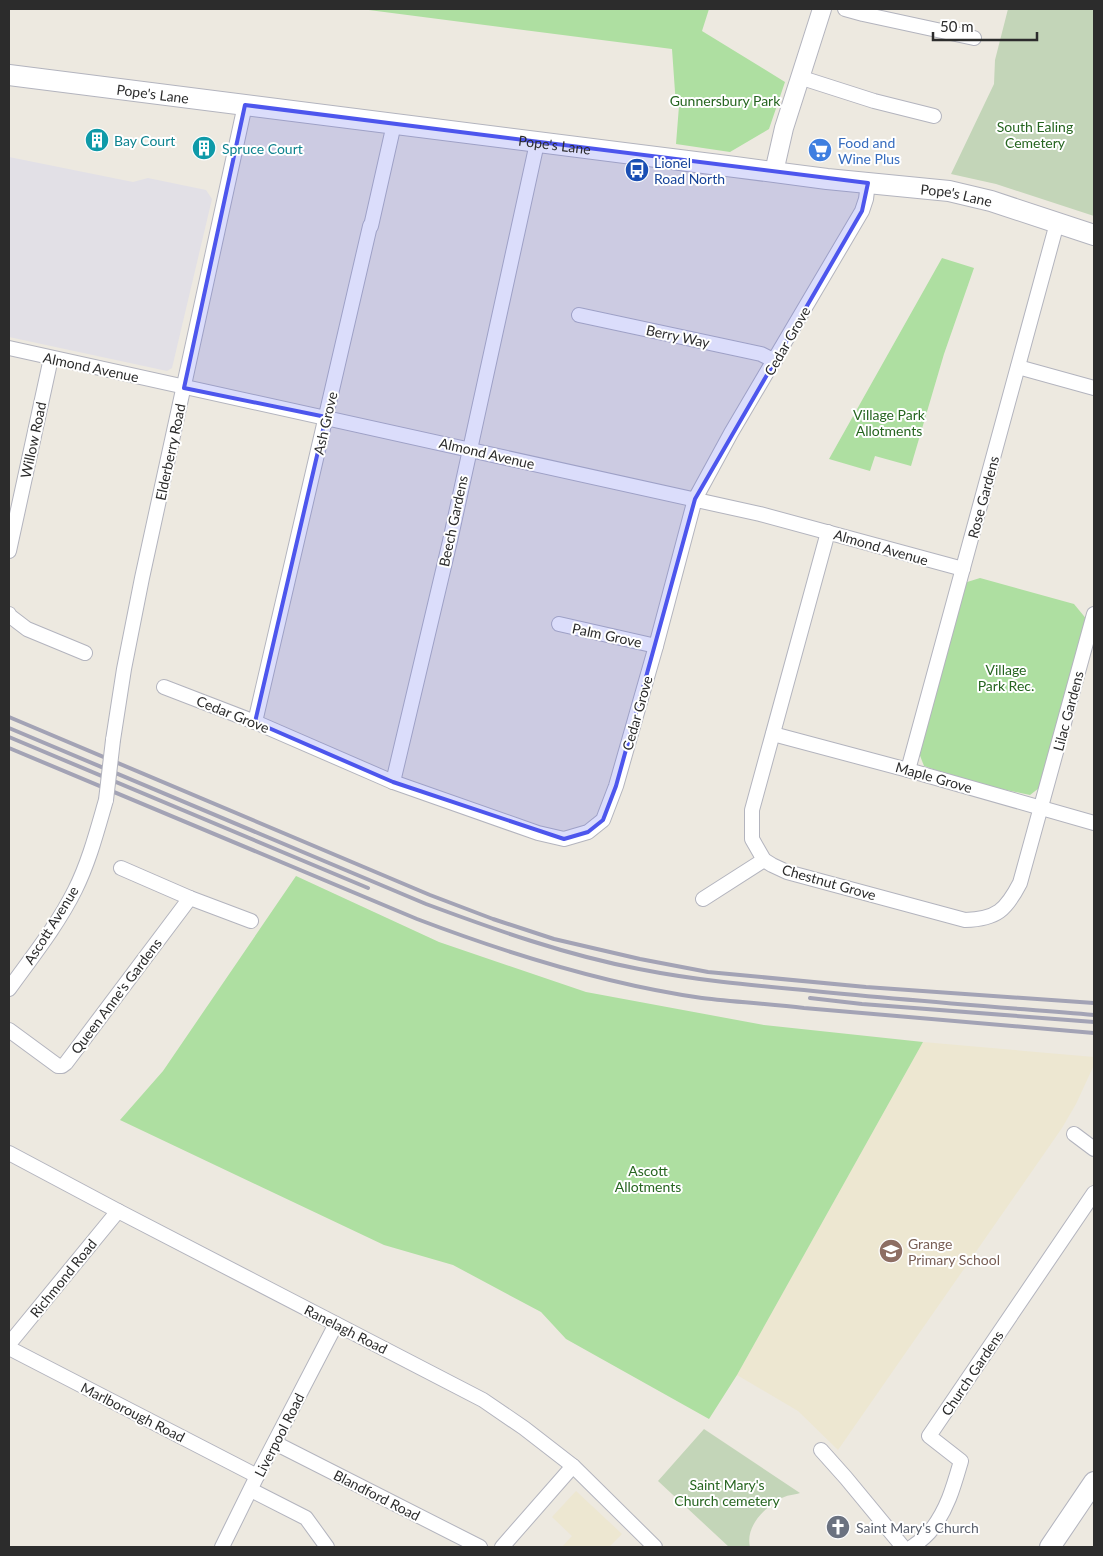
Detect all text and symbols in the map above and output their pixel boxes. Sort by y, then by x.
scale bar [933,10,1037,42]
text: 50 m [940,17,974,35]
street label: Pope's Lane [116,80,190,106]
park label: Gunnersbury Park [670,92,781,109]
park label: South Ealing Cemetery [997,118,1073,151]
building icon: Bay Court [84,127,110,153]
street label: Pope's Lane [517,131,592,157]
place label: Bay Court [114,132,175,149]
place label: Food and Wine Plus [838,134,900,167]
building icon: Spruce Court [191,135,217,161]
supermarket icon: Food and Wine Plus [807,137,833,163]
place label: Spruce Court [222,140,303,157]
place label: Lionel Road North [654,154,725,187]
bus stop icon: Lionel Road North [624,157,650,183]
street label: Pope's Lane [920,180,994,210]
street label: Cedar Grove [760,303,814,379]
street label: Berry Way [645,321,712,351]
street label: Almond Avenue [42,349,140,385]
street label: Ash Grove [310,390,340,456]
street label: Willow Road [17,400,49,480]
street label: Elderberry Road [151,402,189,502]
park label: Village Park Allotments [853,406,926,439]
street label: Almond Avenue [438,434,536,472]
street label: Rose Gardens [964,454,1002,540]
street label: Beech Gardens [435,474,471,568]
street label: Almond Avenue [832,525,930,569]
street label: Palm Grove [571,619,643,651]
park label: Village Park Rec. [978,661,1034,694]
street label: Lilac Gardens [1049,669,1087,753]
street label: Cedar Grove [618,674,656,752]
street label: Cedar Grove [194,692,272,736]
street label: Maple Grove [894,758,974,796]
street label: Chestnut Grove [780,860,878,904]
street label: Ascott Avenue [20,883,82,967]
street label: Queen Anne's Gardens [67,935,165,1057]
park label: Ascott Allotments [615,1162,681,1195]
street label: Richmond Road [26,1235,100,1321]
place label: Grange Primary School [908,1235,1000,1268]
school or university icon: Grange Primary School [878,1238,904,1264]
street label: Ranelagh Road [302,1301,390,1357]
street label: Church Gardens [937,1327,1007,1419]
street label: Marlborough Road [78,1378,188,1446]
street label: Liverpool Road [251,1390,307,1480]
street label: Blandford Road [331,1466,423,1524]
park label: Saint Mary's Church cemetery [674,1476,780,1509]
church icon: Saint Mary's Church [825,1514,851,1540]
place label: Saint Mary's Church [856,1519,979,1536]

